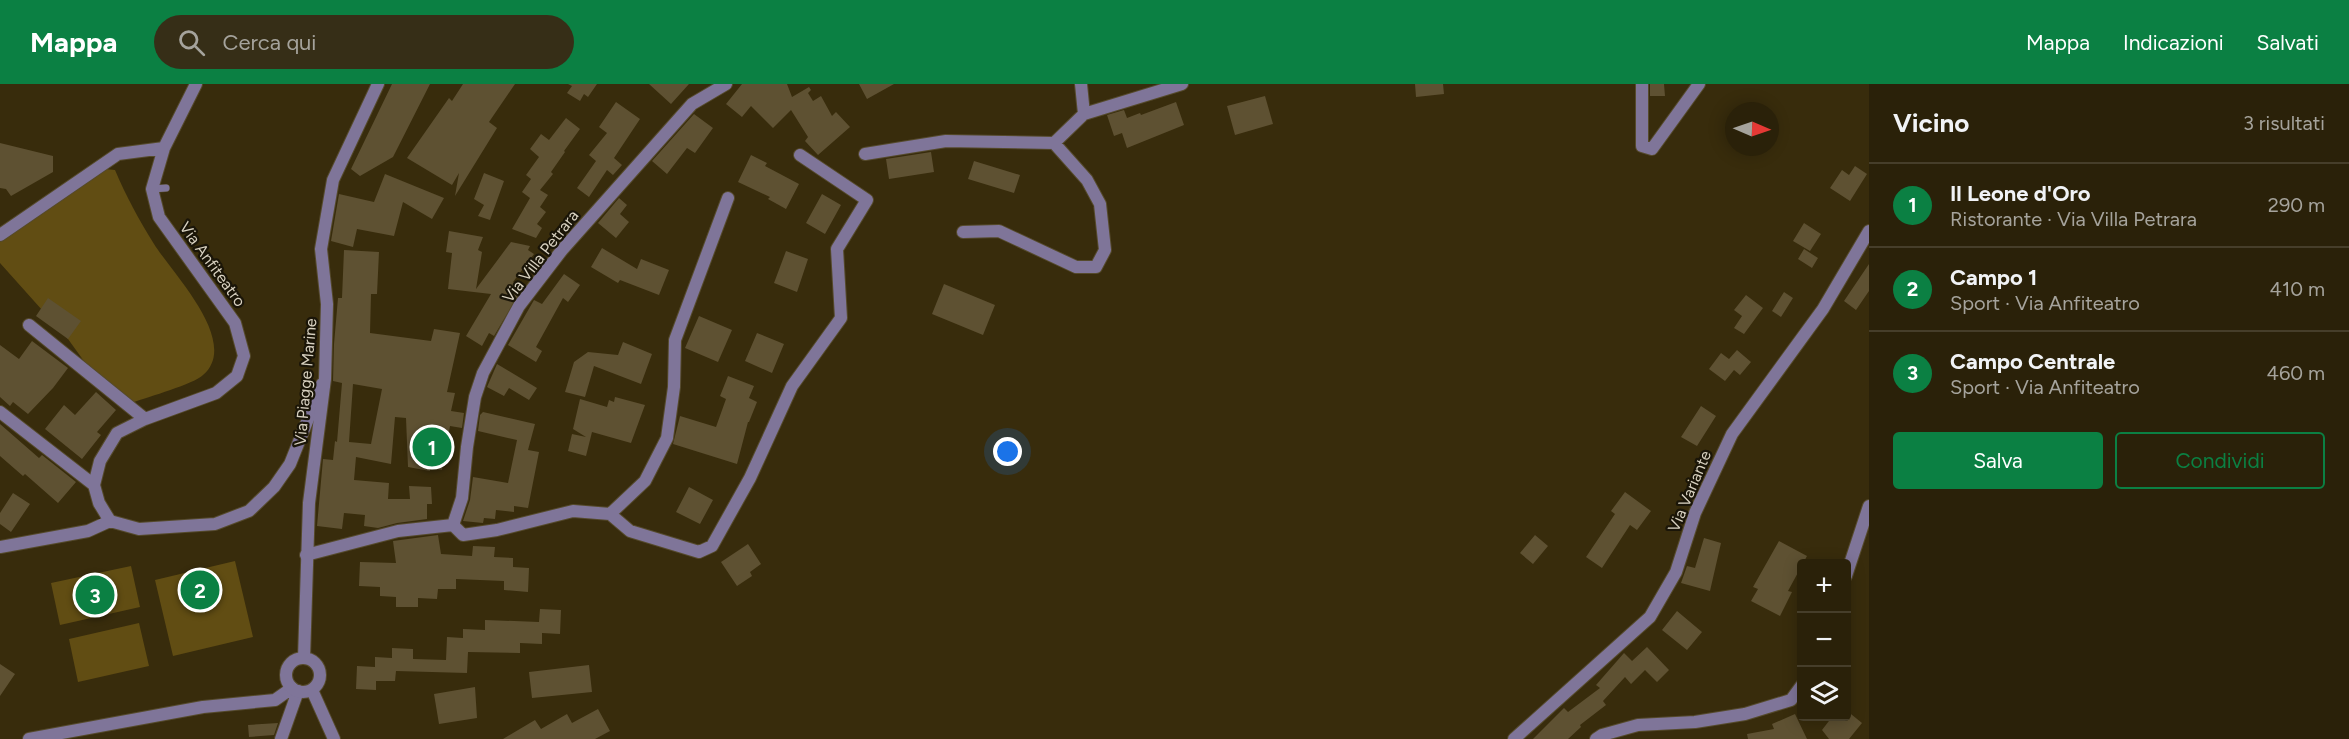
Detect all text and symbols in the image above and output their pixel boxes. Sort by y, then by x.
search box [154,15,574,69]
text: Mappa [30,25,118,59]
icon: search [175,26,208,59]
text: Cerca qui [223,29,316,56]
text: Mappa [2026,30,2090,55]
text: Indicazioni [2123,30,2224,55]
text: Salvati [2257,30,2319,55]
north arrow [1725,102,1779,156]
text: Vicino [1893,107,1969,139]
text: 3 risultati [2243,111,2325,135]
text: Il Leone d'Oro [1950,180,2091,207]
text: 1 [1908,193,1917,217]
text: 290 m [2268,193,2325,217]
street label: Via Villa Petrara [498,206,582,306]
text: Ristorante · Via Villa Petrara [1950,207,2197,231]
street label: Via Anfiteatro [176,218,250,310]
text: Campo 1 [1950,264,2037,291]
text: 2 [1907,277,1918,301]
text: 410 m [2270,277,2325,301]
text: Sport · Via Anfiteatro [1950,291,2140,315]
street label: Via Piagge Marine [290,317,321,447]
text: Campo Centrale [1950,348,2115,375]
text: 3 [1907,361,1918,385]
text: 460 m [2266,361,2325,385]
text: Sport · Via Anfiteatro [1950,375,2140,399]
pin: 1 [412,424,452,470]
button: Salva [1893,432,2103,489]
button: Condividi [2115,432,2325,489]
your location [993,437,1022,466]
street label: Via Variante [1664,447,1715,535]
map controls [1797,559,1851,721]
button: + [1797,559,1851,613]
pin: 2 [180,568,220,612]
pin: 3 [76,572,115,618]
button: − [1797,613,1851,667]
button: layers [1797,667,1851,721]

